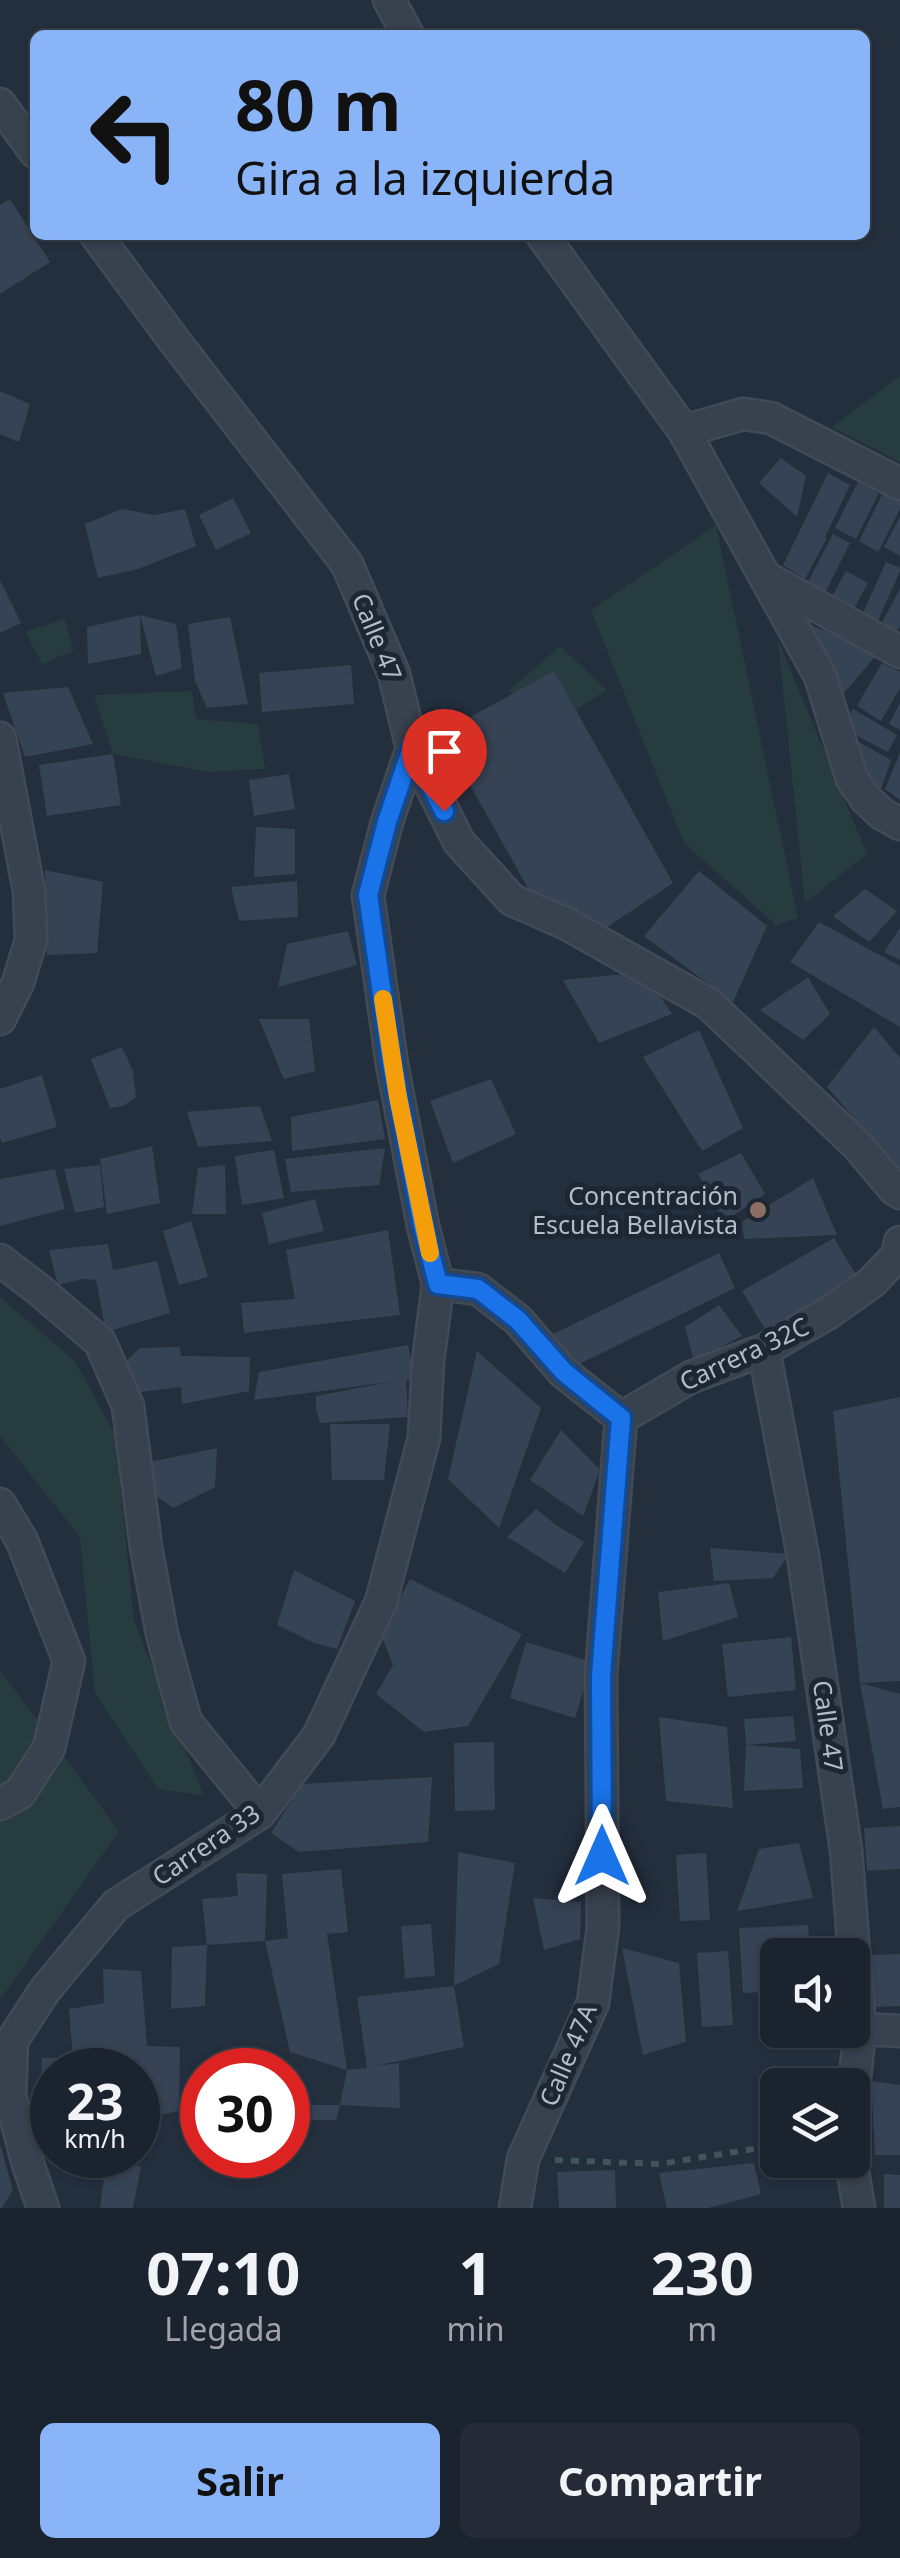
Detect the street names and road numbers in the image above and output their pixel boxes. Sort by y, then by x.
street label: Calle 47 [345,588,411,686]
street label: Carrera 32C [673,1308,814,1398]
street label: Calle 47 [806,1678,852,1774]
street label: Carrera 33 [145,1796,266,1893]
street label: Calle 47A [530,1998,604,2111]

